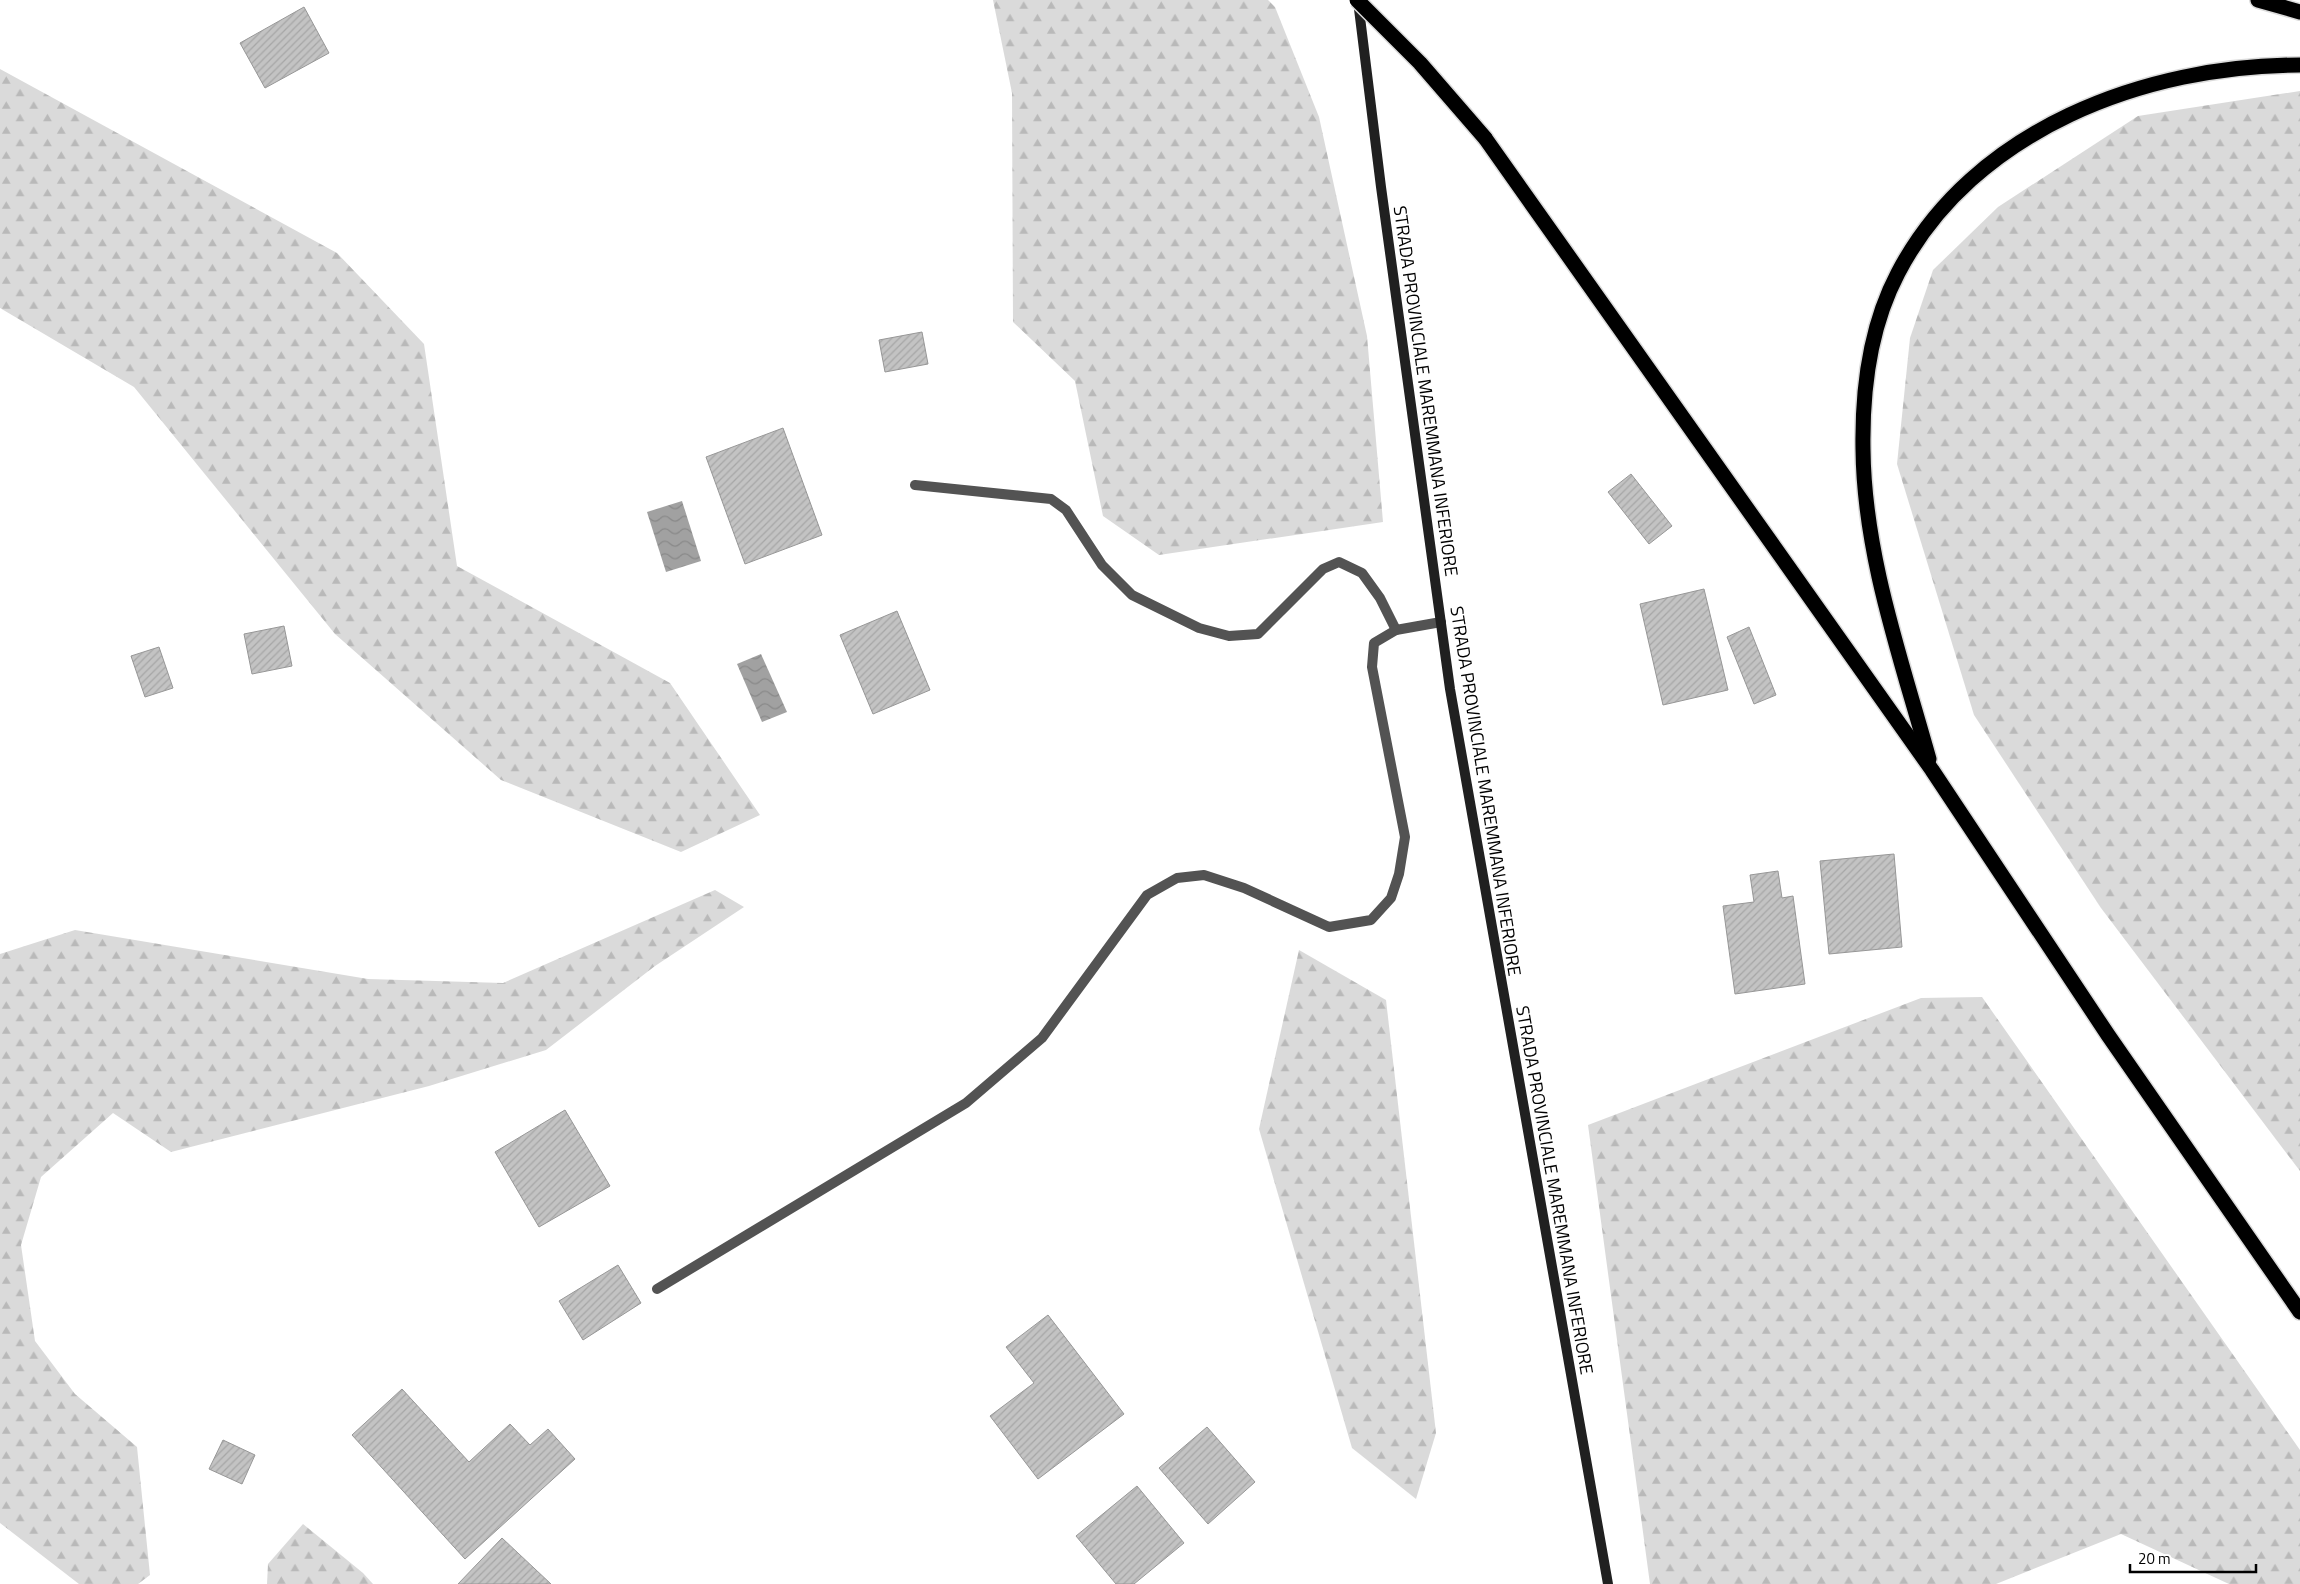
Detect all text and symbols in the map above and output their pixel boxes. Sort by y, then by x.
street label: STRADA PROVINCIALE MAREMMANA INFERIORE [1387,204,1465,578]
street label: STRADA PROVINCIALE MAREMMANA INFERIORE [1443,604,1529,978]
street label: STRADA PROVINCIALE MAREMMANA INFERIORE [1509,1003,1601,1377]
scale bar [2130,1542,2256,1574]
text: 20 m [2138,1547,2171,1570]

